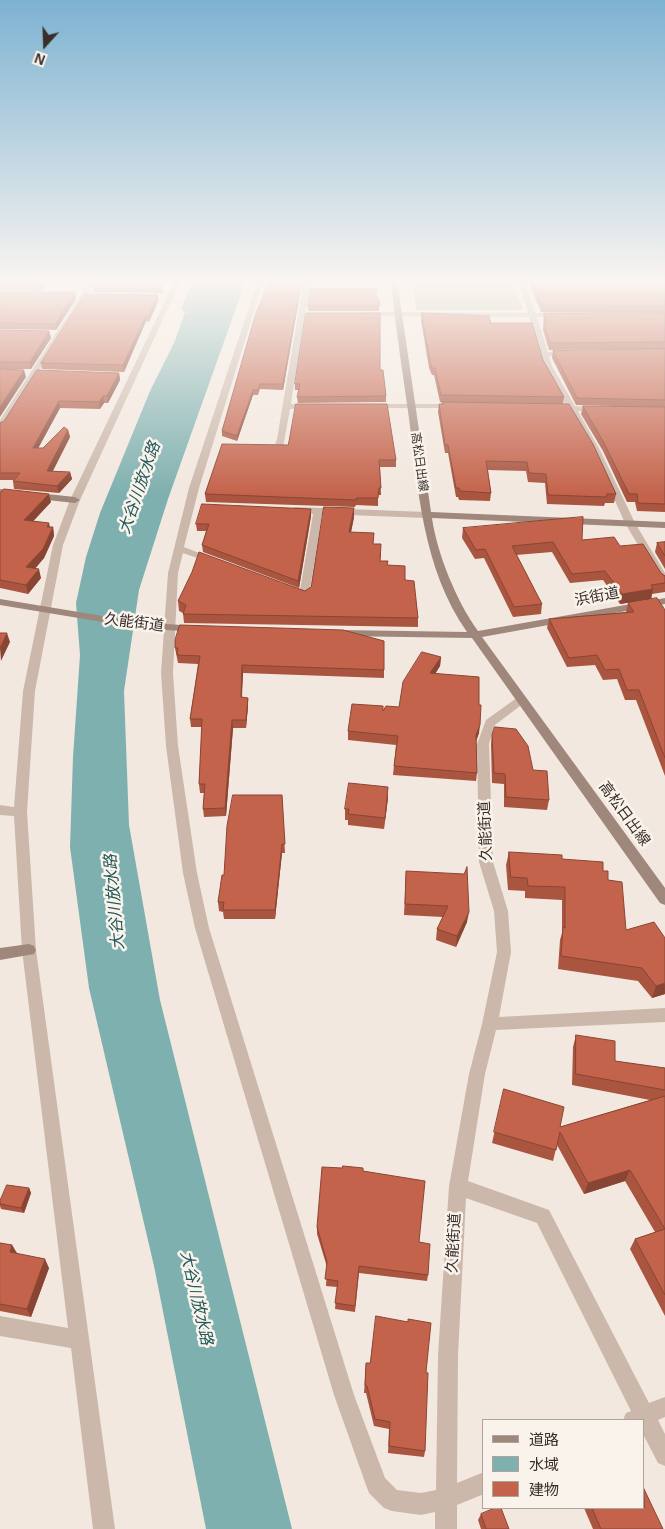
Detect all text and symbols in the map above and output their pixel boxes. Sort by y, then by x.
north arrow [20,20,70,70]
text: N [32,50,47,68]
street label: 高松日出線 [408,431,430,493]
water label: 大谷川放水路 [115,439,165,537]
street label: 浜街道 [573,584,621,610]
street label: 久能街道 [103,610,165,636]
street label: 高松日出線 [595,778,653,850]
street label: 久能街道 [476,801,496,861]
water label: 大谷川放水路 [101,853,129,951]
street label: 久能街道 [443,1213,465,1273]
water label: 大谷川放水路 [176,1249,216,1347]
legend [482,1419,645,1509]
text: 道路 [529,1431,559,1448]
text: 水域 [529,1456,559,1473]
text: 建物 [529,1481,559,1498]

